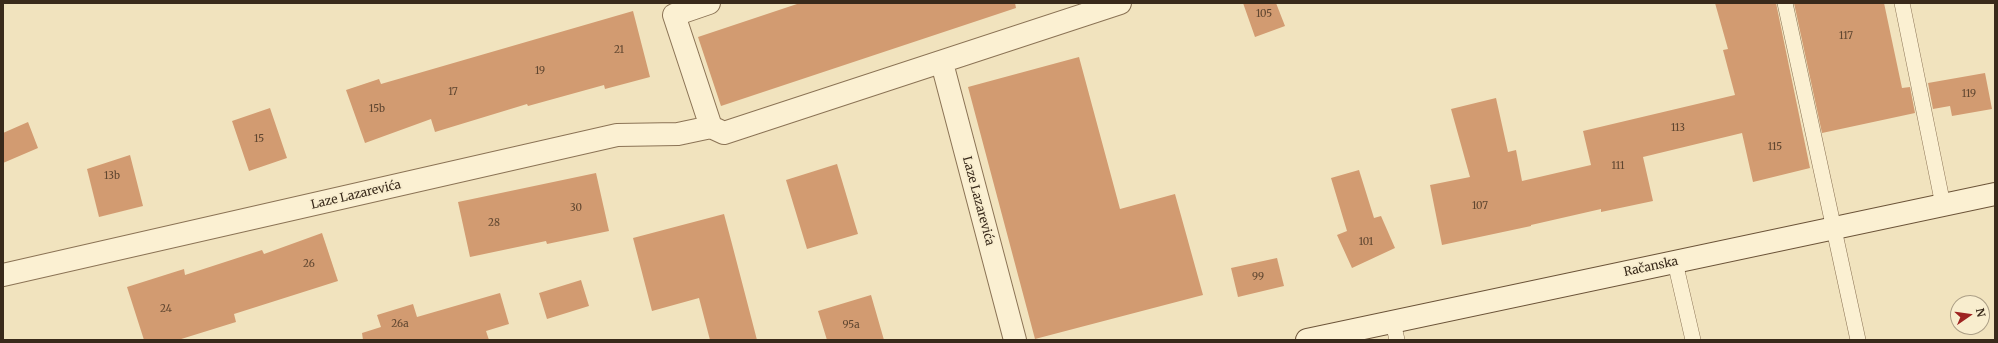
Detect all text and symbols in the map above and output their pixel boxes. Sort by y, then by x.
house number: 105 [1256,8,1272,20]
house number: 117 [1839,30,1853,42]
house number: 21 [614,44,624,56]
house number: 19 [535,65,545,77]
house number: 17 [448,86,458,98]
house number: 119 [1962,88,1976,100]
house number: 15b [369,103,385,115]
house number: 113 [1671,122,1685,134]
house number: 15 [254,133,264,145]
house number: 115 [1768,141,1782,153]
street label: Laze Lazarevića [959,155,997,247]
house number: 111 [1612,160,1624,172]
house number: 13b [104,170,120,182]
street label: Laze Lazarevića [310,178,402,212]
house number: 107 [1472,200,1488,212]
house number: 30 [570,202,582,214]
house number: 28 [488,217,500,229]
house number: 101 [1359,236,1373,248]
street label: Račanska [1623,254,1679,280]
house number: 26 [303,258,315,270]
house number: 99 [1252,271,1264,283]
north arrow [1950,295,1990,335]
house number: 24 [160,303,172,315]
text: N [1973,307,1989,318]
house number: 26a [391,318,409,330]
house number: 95a [843,319,859,331]

